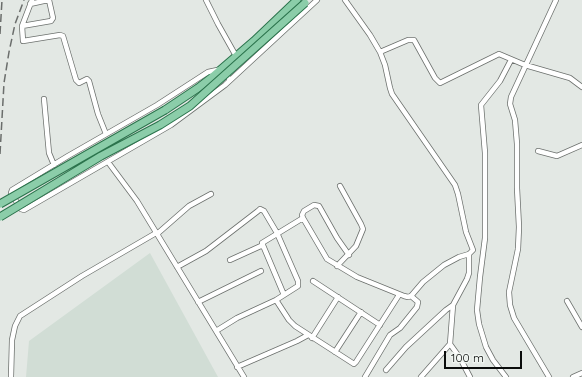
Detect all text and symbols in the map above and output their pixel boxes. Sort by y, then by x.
scale bar [446,343,524,369]
text: 100 m [451,350,484,365]

